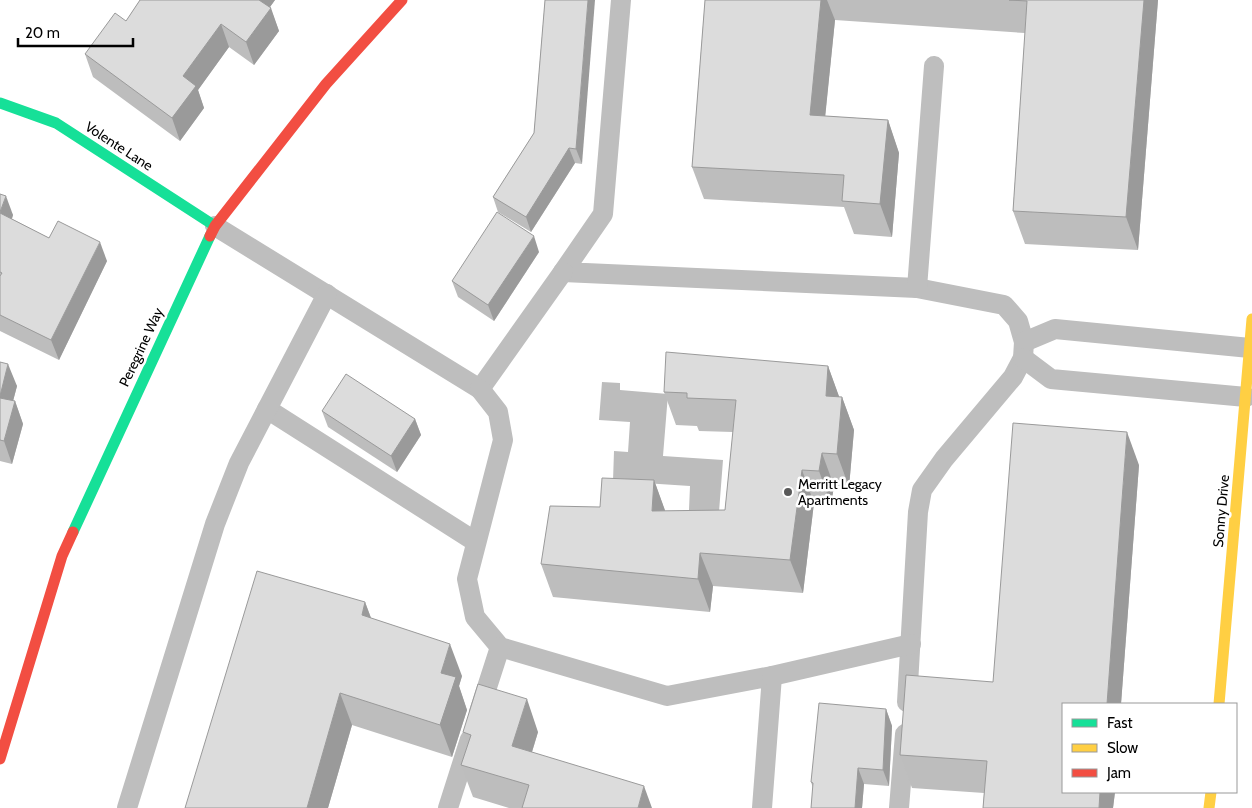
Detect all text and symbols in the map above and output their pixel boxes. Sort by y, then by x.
scale bar [18,15,132,47]
text: 20 m [25,24,60,42]
street label: Volente Lane [82,117,156,175]
street label: Peregrine Way [115,305,167,389]
street label: Sonny Drive [1209,474,1233,548]
place label: Merritt Legacy Apartments [798,475,882,509]
marker: Merritt Legacy Apartments [782,486,794,498]
legend [1062,703,1237,793]
text: Fast [1107,714,1132,732]
text: Slow [1107,739,1138,757]
text: Jam [1106,764,1131,782]

